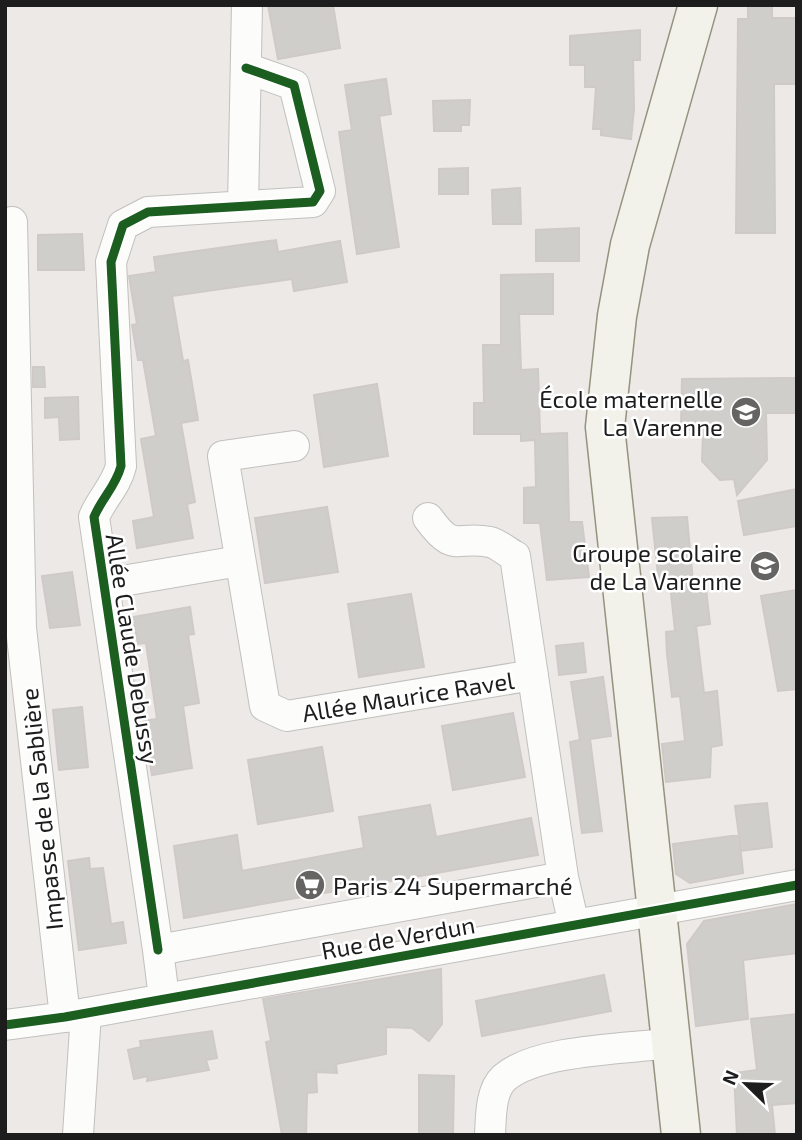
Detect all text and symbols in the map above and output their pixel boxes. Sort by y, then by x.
place label: École maternelle La Varenne [539,384,723,441]
school or university icon: École maternelle La Varenne [729,395,763,429]
street label: Allée Claude Debussy [100,532,166,767]
place label: Groupe scolaire de La Varenne [572,538,742,595]
school or university icon: Groupe scolaire de La Varenne [748,549,782,583]
street label: Allée Maurice Ravel [300,665,516,727]
street label: Impasse de la Sablière [14,687,68,931]
supermarket icon: Paris 24 Supermarché [293,868,327,902]
place label: Paris 24 Supermarché [333,871,573,900]
street label: Rue de Verdun [319,909,477,965]
north arrow [711,1049,781,1119]
text: N [717,1066,743,1088]

